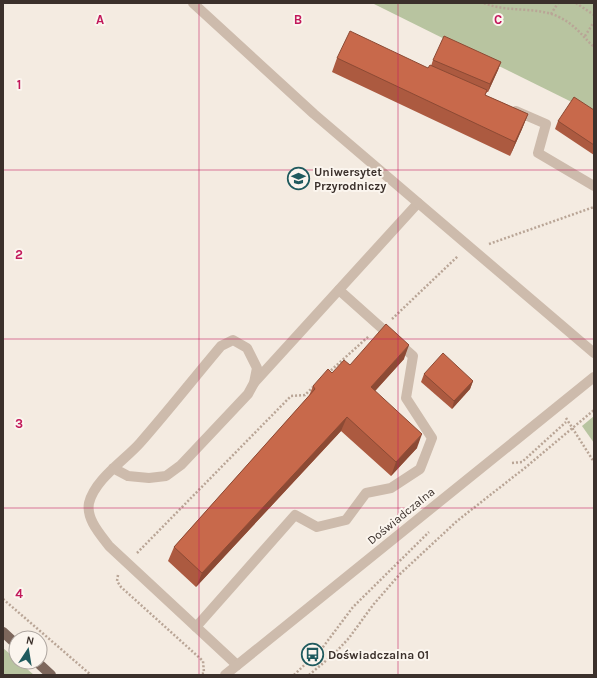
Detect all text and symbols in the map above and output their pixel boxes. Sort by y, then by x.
text: A [96,12,104,27]
text: B [294,12,302,27]
text: C [494,12,502,27]
text: 1 [17,77,21,92]
place label: Uniwersytet Przyrodniczy [314,165,386,193]
school or university icon: Uniwersytet Przyrodniczy [285,166,311,192]
text: 2 [15,247,23,262]
text: 3 [15,416,23,431]
street label: Doświadczalna [365,485,437,547]
text: 4 [15,586,23,601]
north arrow [8,630,48,670]
text: N [25,634,35,648]
bus stop icon: Doświadczalna 01 [300,642,326,668]
place label: Doświadczalna 01 [328,648,429,662]

